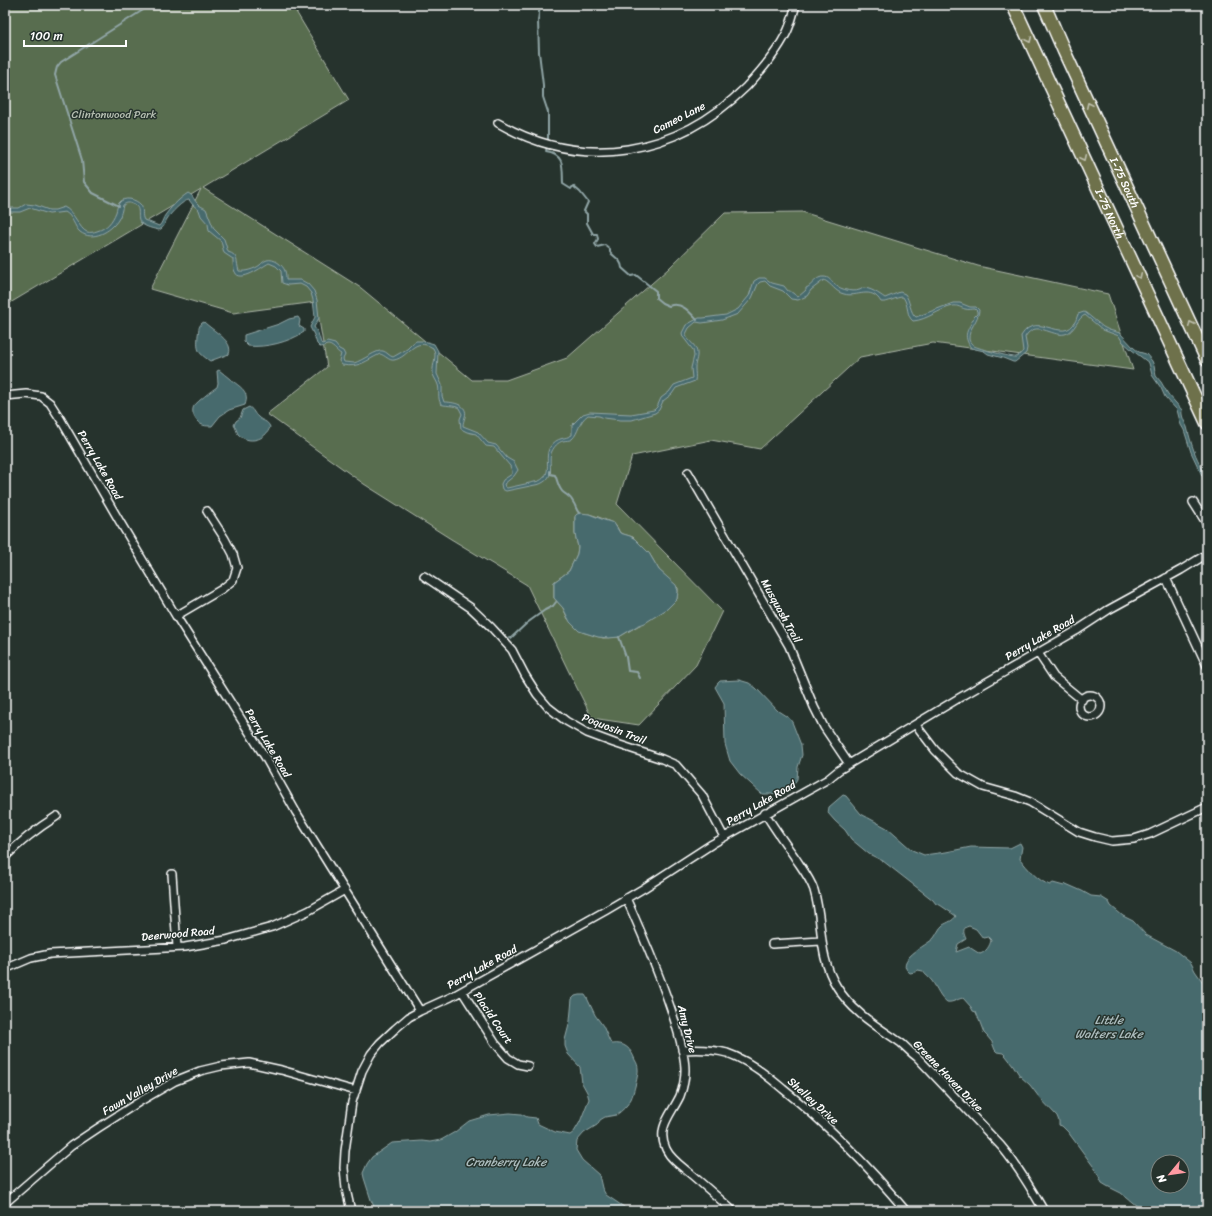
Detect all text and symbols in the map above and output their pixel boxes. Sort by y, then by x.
scale bar [24,22,126,48]
text: 100 m [30,25,63,47]
one-way arrow [1024,36,1032,44]
street label: Cameo Lane [649,96,709,139]
one-way arrow [1086,101,1094,109]
park label: Clintonwood Park [72,105,157,124]
street label: I-75 South [1104,153,1145,211]
one-way arrow [1079,154,1087,162]
street label: I-75 North [1089,184,1130,242]
one-way arrow [1134,272,1142,279]
one-way arrow [1187,321,1195,328]
street label: Perry Lake Road [72,427,128,505]
street label: Musquash Trail [755,575,807,647]
street label: Perry Lake Road [1002,610,1080,666]
street label: Perry Lake Road [240,705,297,782]
street label: Poquosin Trail [579,708,650,750]
street label: Perry Lake Road [723,775,801,831]
street label: Deerwood Road [141,921,217,947]
street label: Perry Lake Road [443,939,522,994]
street label: Placid Court [468,988,518,1048]
street label: Amy Drive [672,1002,702,1055]
water label: Little Walters Lake [1075,1009,1145,1045]
street label: Greene Haven Drive [908,1035,988,1117]
street label: Fawn Valley Drive [98,1061,182,1120]
street label: Shelley Drive [783,1073,843,1130]
water label: Cranberry Lake [466,1151,548,1173]
north arrow [1150,1154,1190,1194]
text: N [1151,1170,1172,1187]

